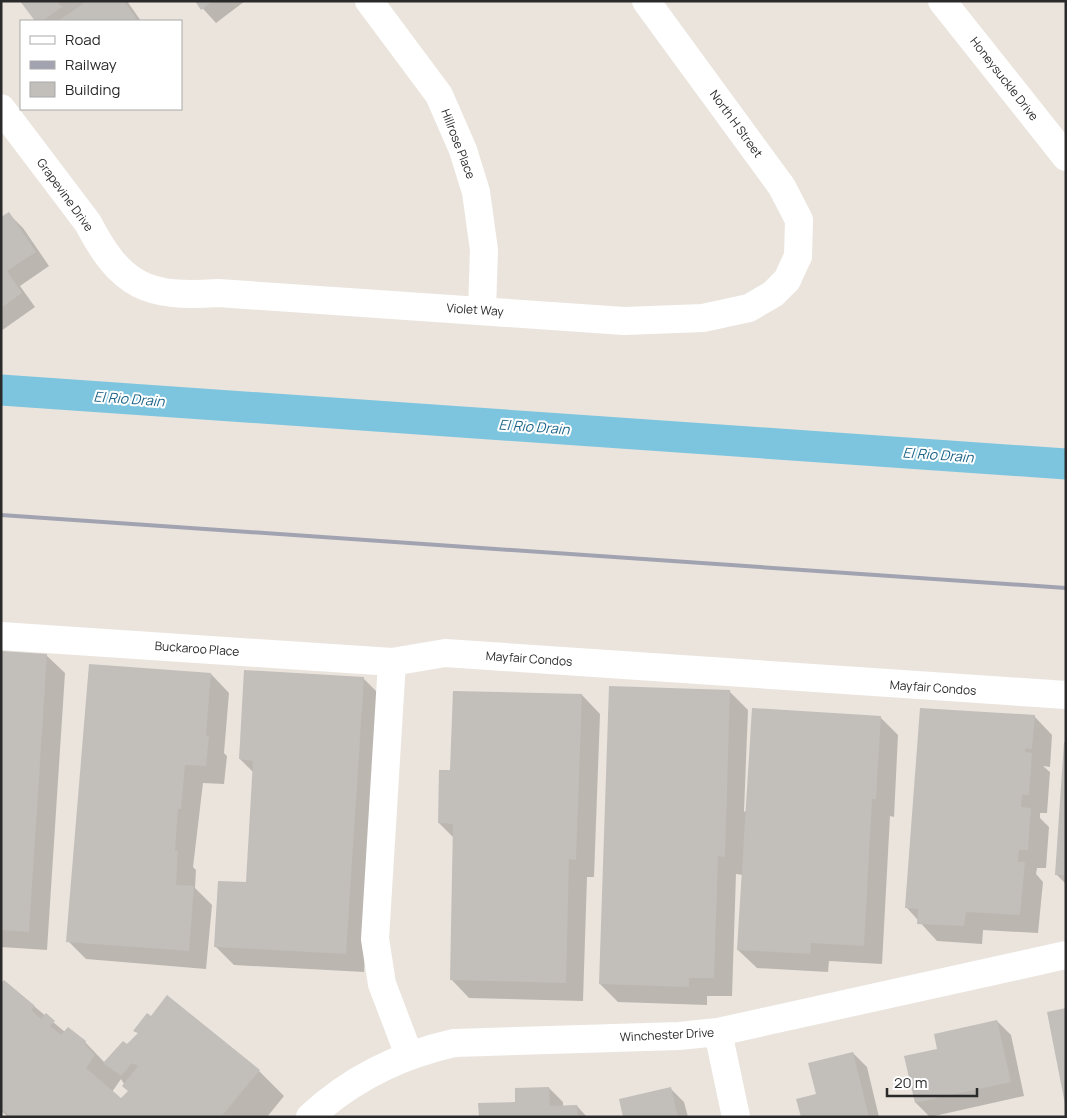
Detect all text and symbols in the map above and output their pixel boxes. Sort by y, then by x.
legend [20,20,182,110]
text: Road [65,29,101,50]
street label: Honeysuckle Drive [966,33,1042,124]
text: Railway [65,54,117,75]
text: Building [65,79,120,100]
street label: North H Street [706,86,767,161]
street label: Hillrose Place [437,106,480,181]
street label: Grapevine Drive [33,155,98,235]
street label: Violet Way [446,299,505,320]
water label: El Rio Drain [93,387,166,410]
water label: El Rio Drain [498,415,571,438]
water label: El Rio Drain [902,443,975,466]
street label: Buckaroo Place [154,637,240,660]
street label: Mayfair Condos [485,647,573,670]
street label: Mayfair Condos [889,676,977,699]
street label: Winchester Drive [619,1024,715,1045]
scale bar [887,1066,977,1098]
text: 20 m [894,1072,927,1093]

